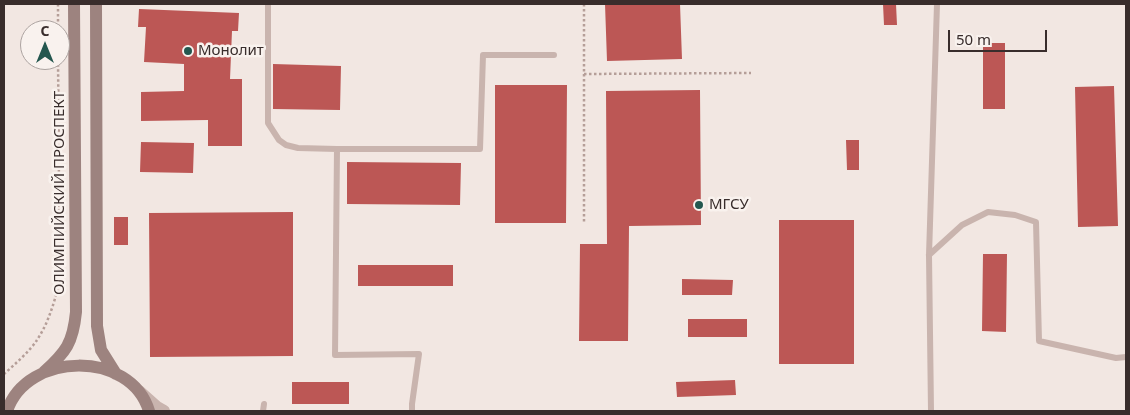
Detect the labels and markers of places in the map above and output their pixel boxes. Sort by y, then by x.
place label: Монолит [198,42,264,60]
marker: Монолит [182,45,194,57]
place label: МГСУ [709,196,749,214]
marker: МГСУ [693,199,705,211]

